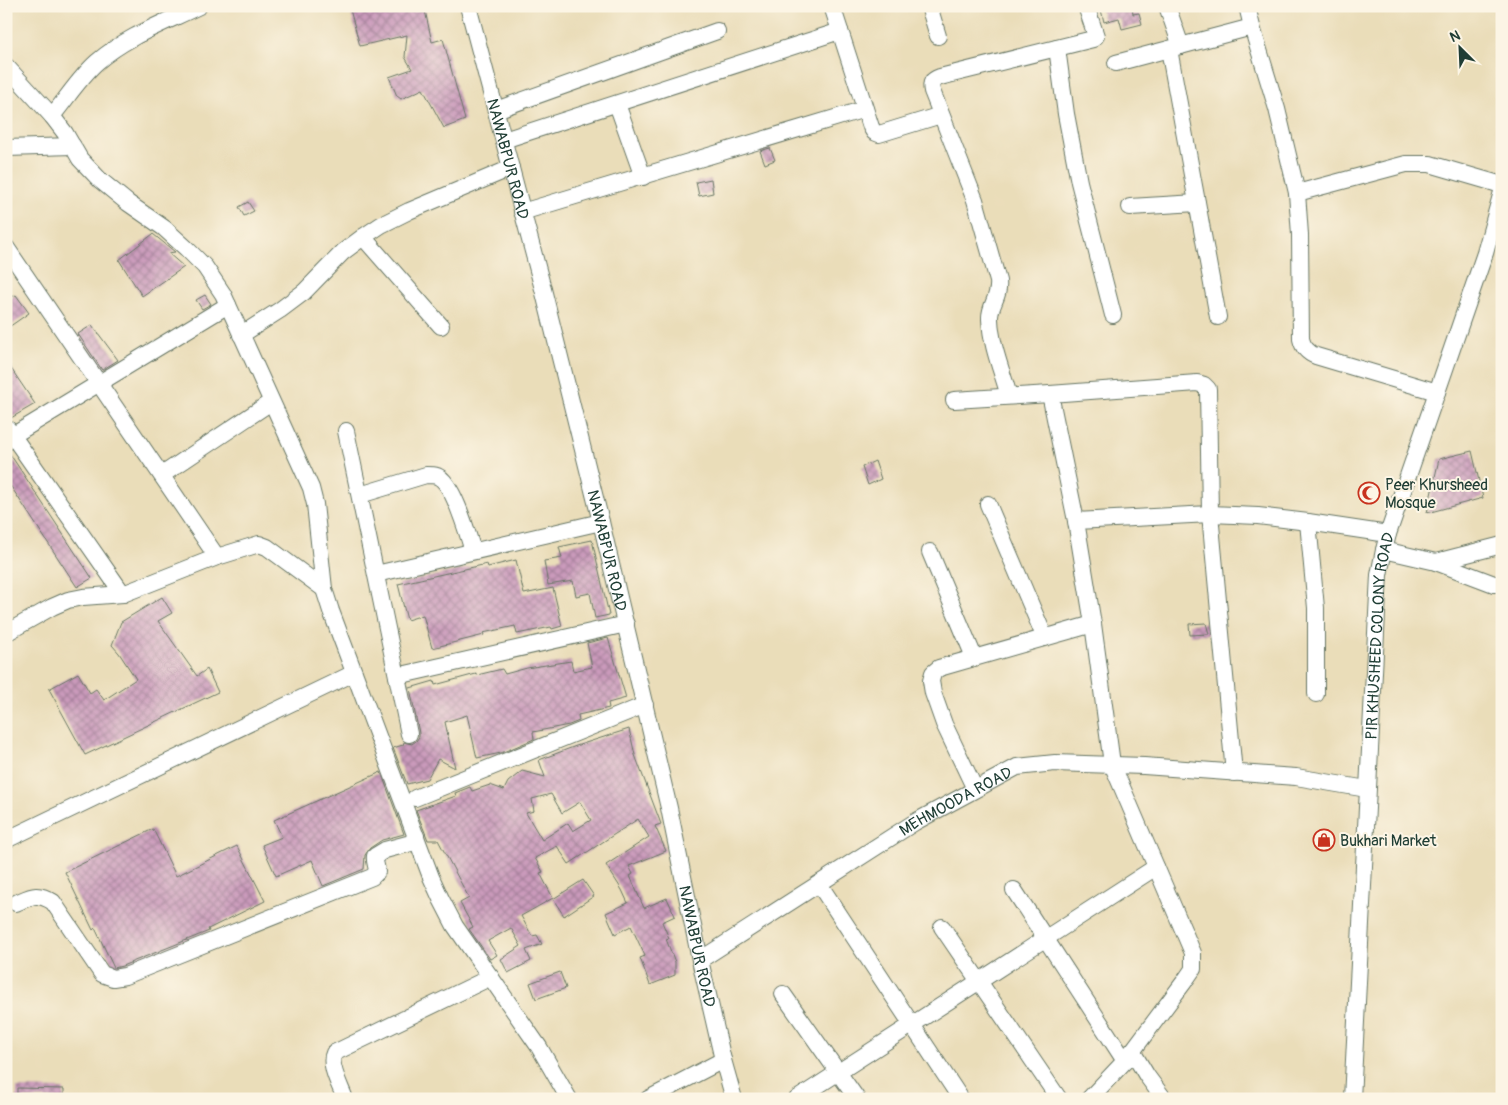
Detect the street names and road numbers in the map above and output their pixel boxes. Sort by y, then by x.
street label: NAWABPUR ROAD [482,96,533,221]
street label: NAWABPUR ROAD [582,488,631,613]
street label: PIR KHUSHEED COLONY ROAD [1362,530,1399,740]
street label: MEHMOODA ROAD [896,763,1016,841]
street label: NAWABPUR ROAD [674,884,720,1009]

